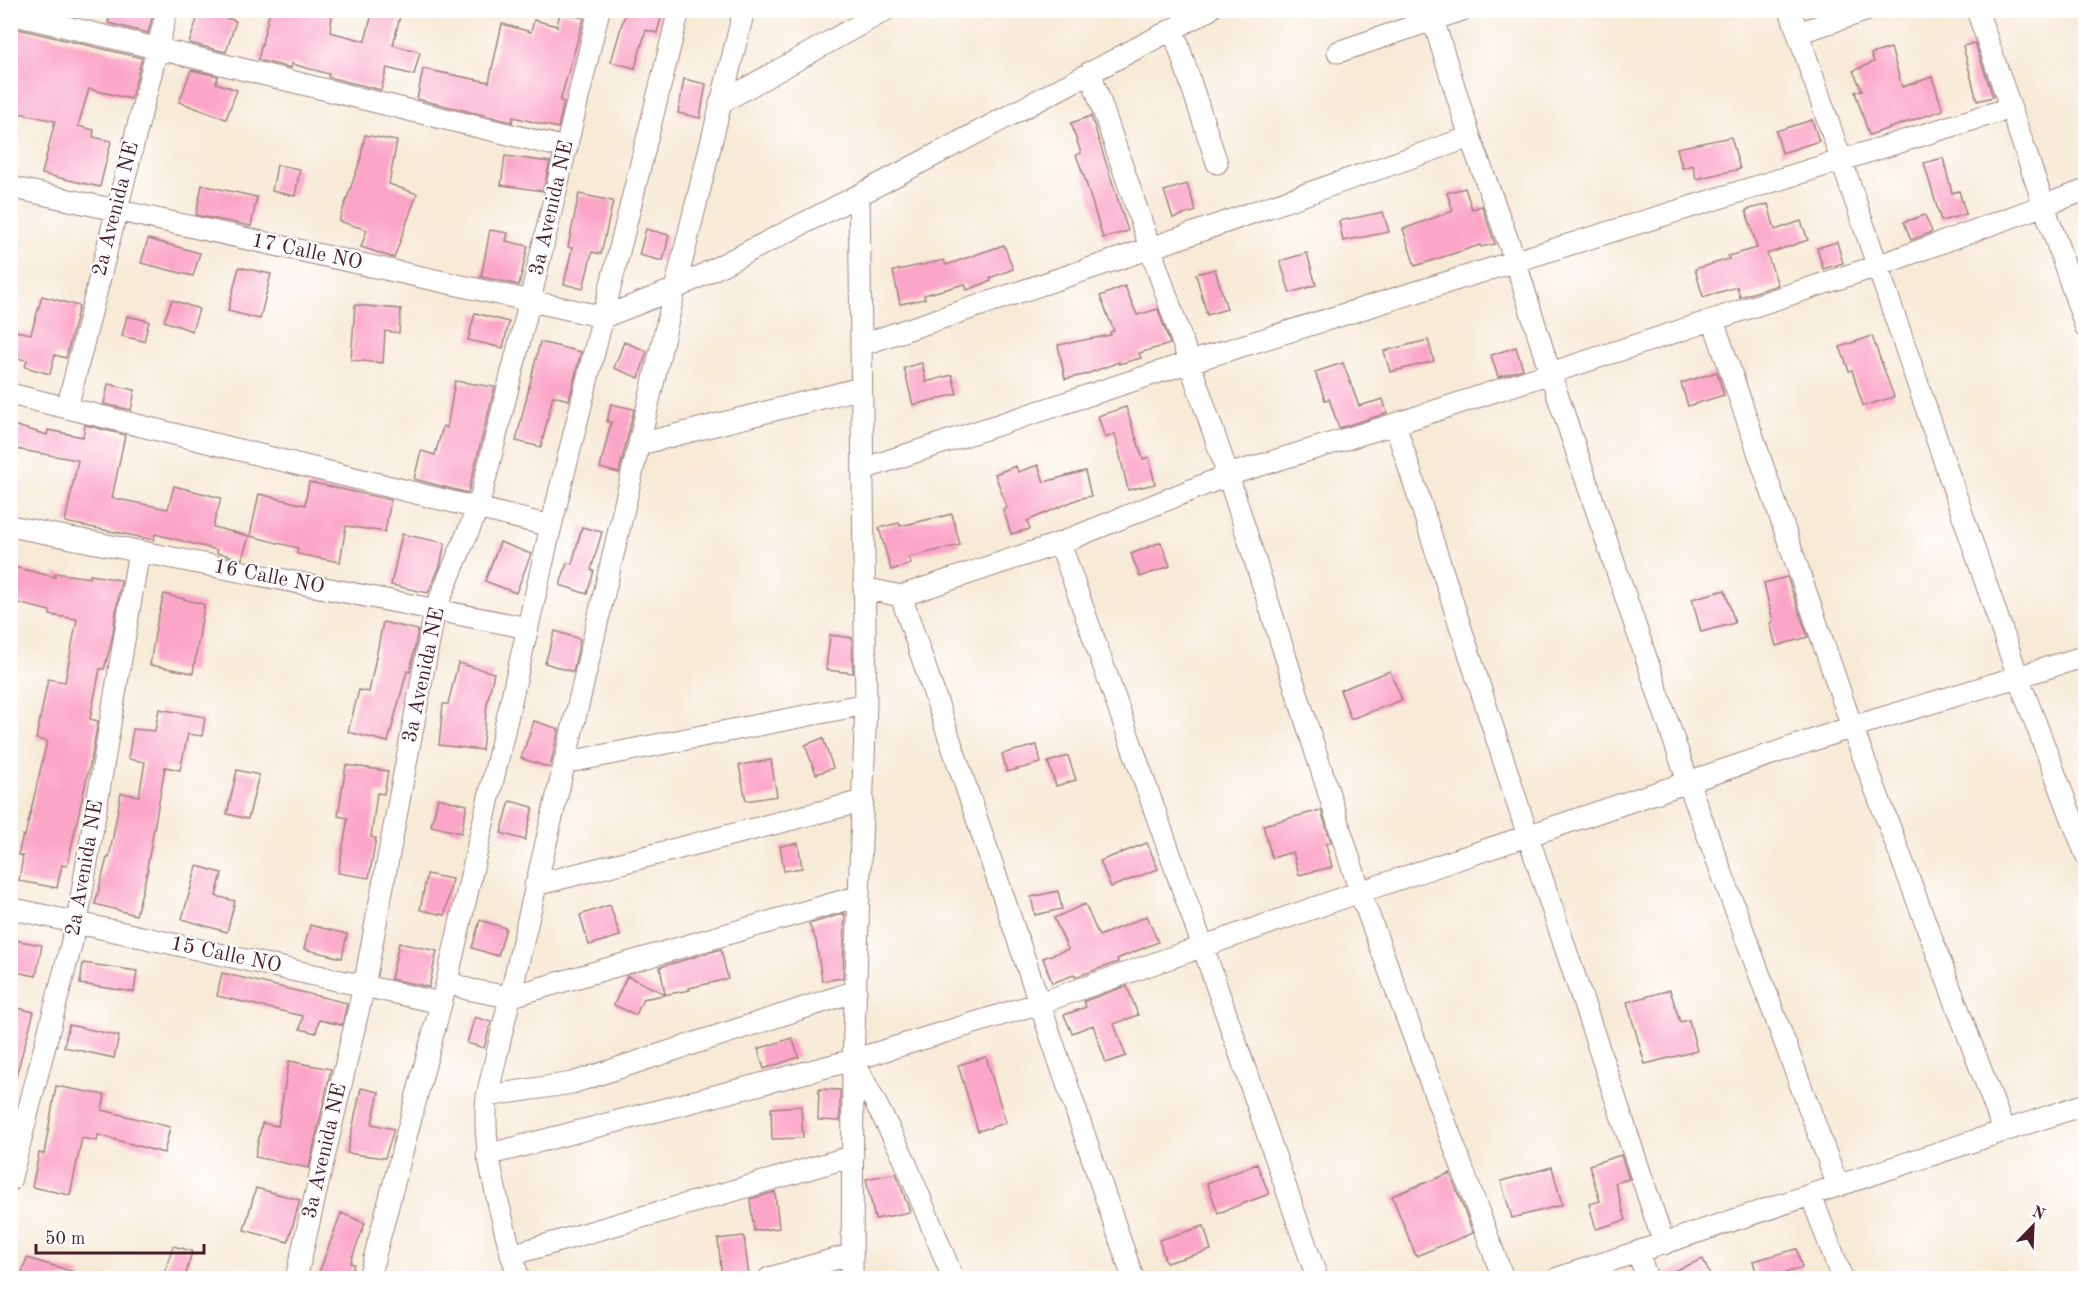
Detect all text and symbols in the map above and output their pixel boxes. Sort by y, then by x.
street label: 3a Avenida NE [526,138,578,278]
street label: 2a Avenida NE [89,140,143,278]
street label: 17 Calle NO [250,230,364,274]
street label: 16 Calle NO [212,556,326,598]
street label: 3a Avenida NE [399,605,449,745]
street label: 2a Avenida NE [63,798,107,938]
street label: 15 Calle NO [169,933,283,977]
street label: 3a Avenida NE [299,1081,351,1221]
north arrow [2003,1196,2063,1256]
text: N [2029,1204,2048,1224]
scale bar [36,1217,204,1255]
text: 50 m [45,1230,85,1248]

